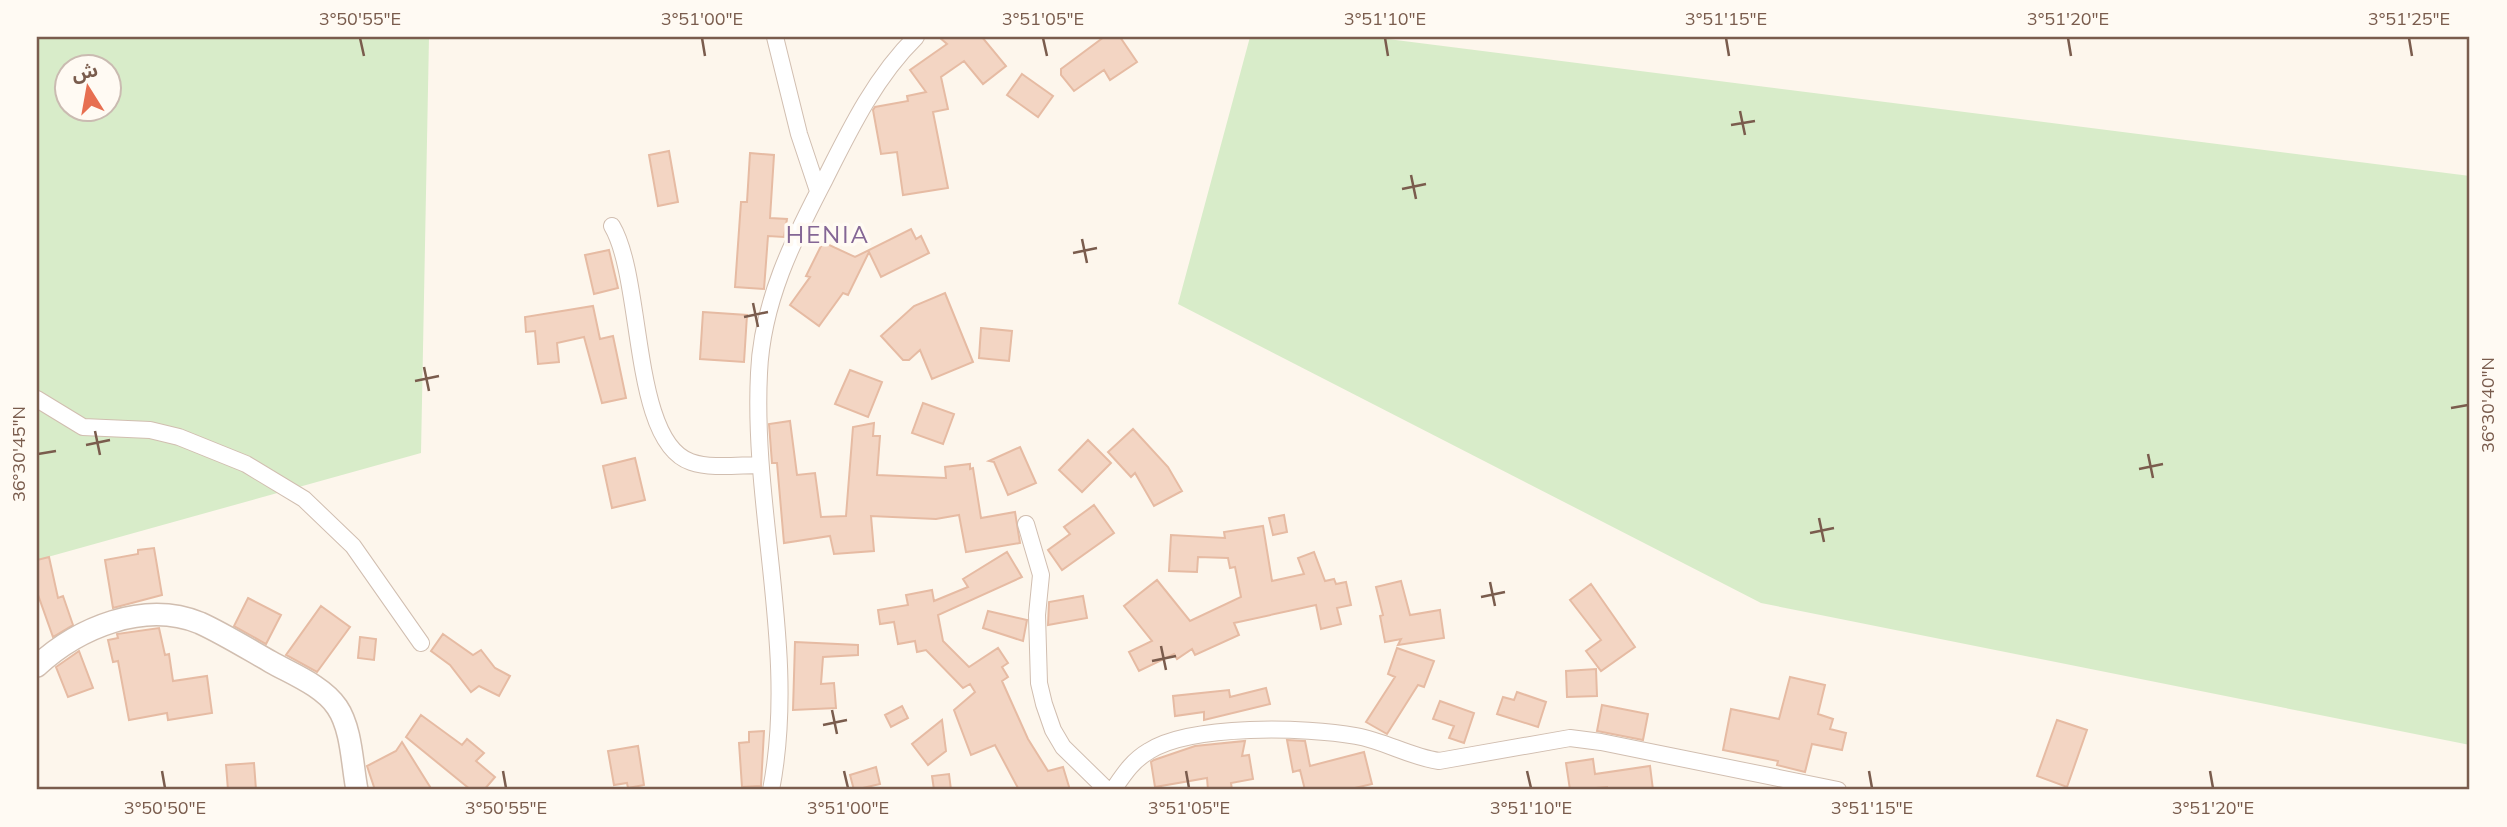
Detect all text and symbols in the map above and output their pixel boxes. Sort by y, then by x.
text: 3°50'55"E [319,7,401,30]
text: 3°51'00"E [661,7,743,30]
text: 3°51'05"E [1002,7,1084,30]
text: 3°51'10"E [1344,7,1426,30]
text: 3°51'15"E [1685,7,1767,30]
text: 3°51'20"E [2027,7,2109,30]
text: 3°51'25"E [2368,7,2450,30]
north arrow [52,52,122,122]
text: ش [70,57,100,86]
district label: HENIA [786,219,870,249]
text: 36°30'40"N [2476,357,2499,453]
text: 36°30'45"N [7,406,30,502]
text: 3°50'50"E [124,796,206,819]
text: 3°50'55"E [465,796,547,819]
text: 3°51'00"E [807,796,889,819]
text: 3°51'05"E [1148,796,1230,819]
text: 3°51'10"E [1490,796,1572,819]
text: 3°51'15"E [1831,796,1913,819]
text: 3°51'20"E [2172,796,2254,819]

